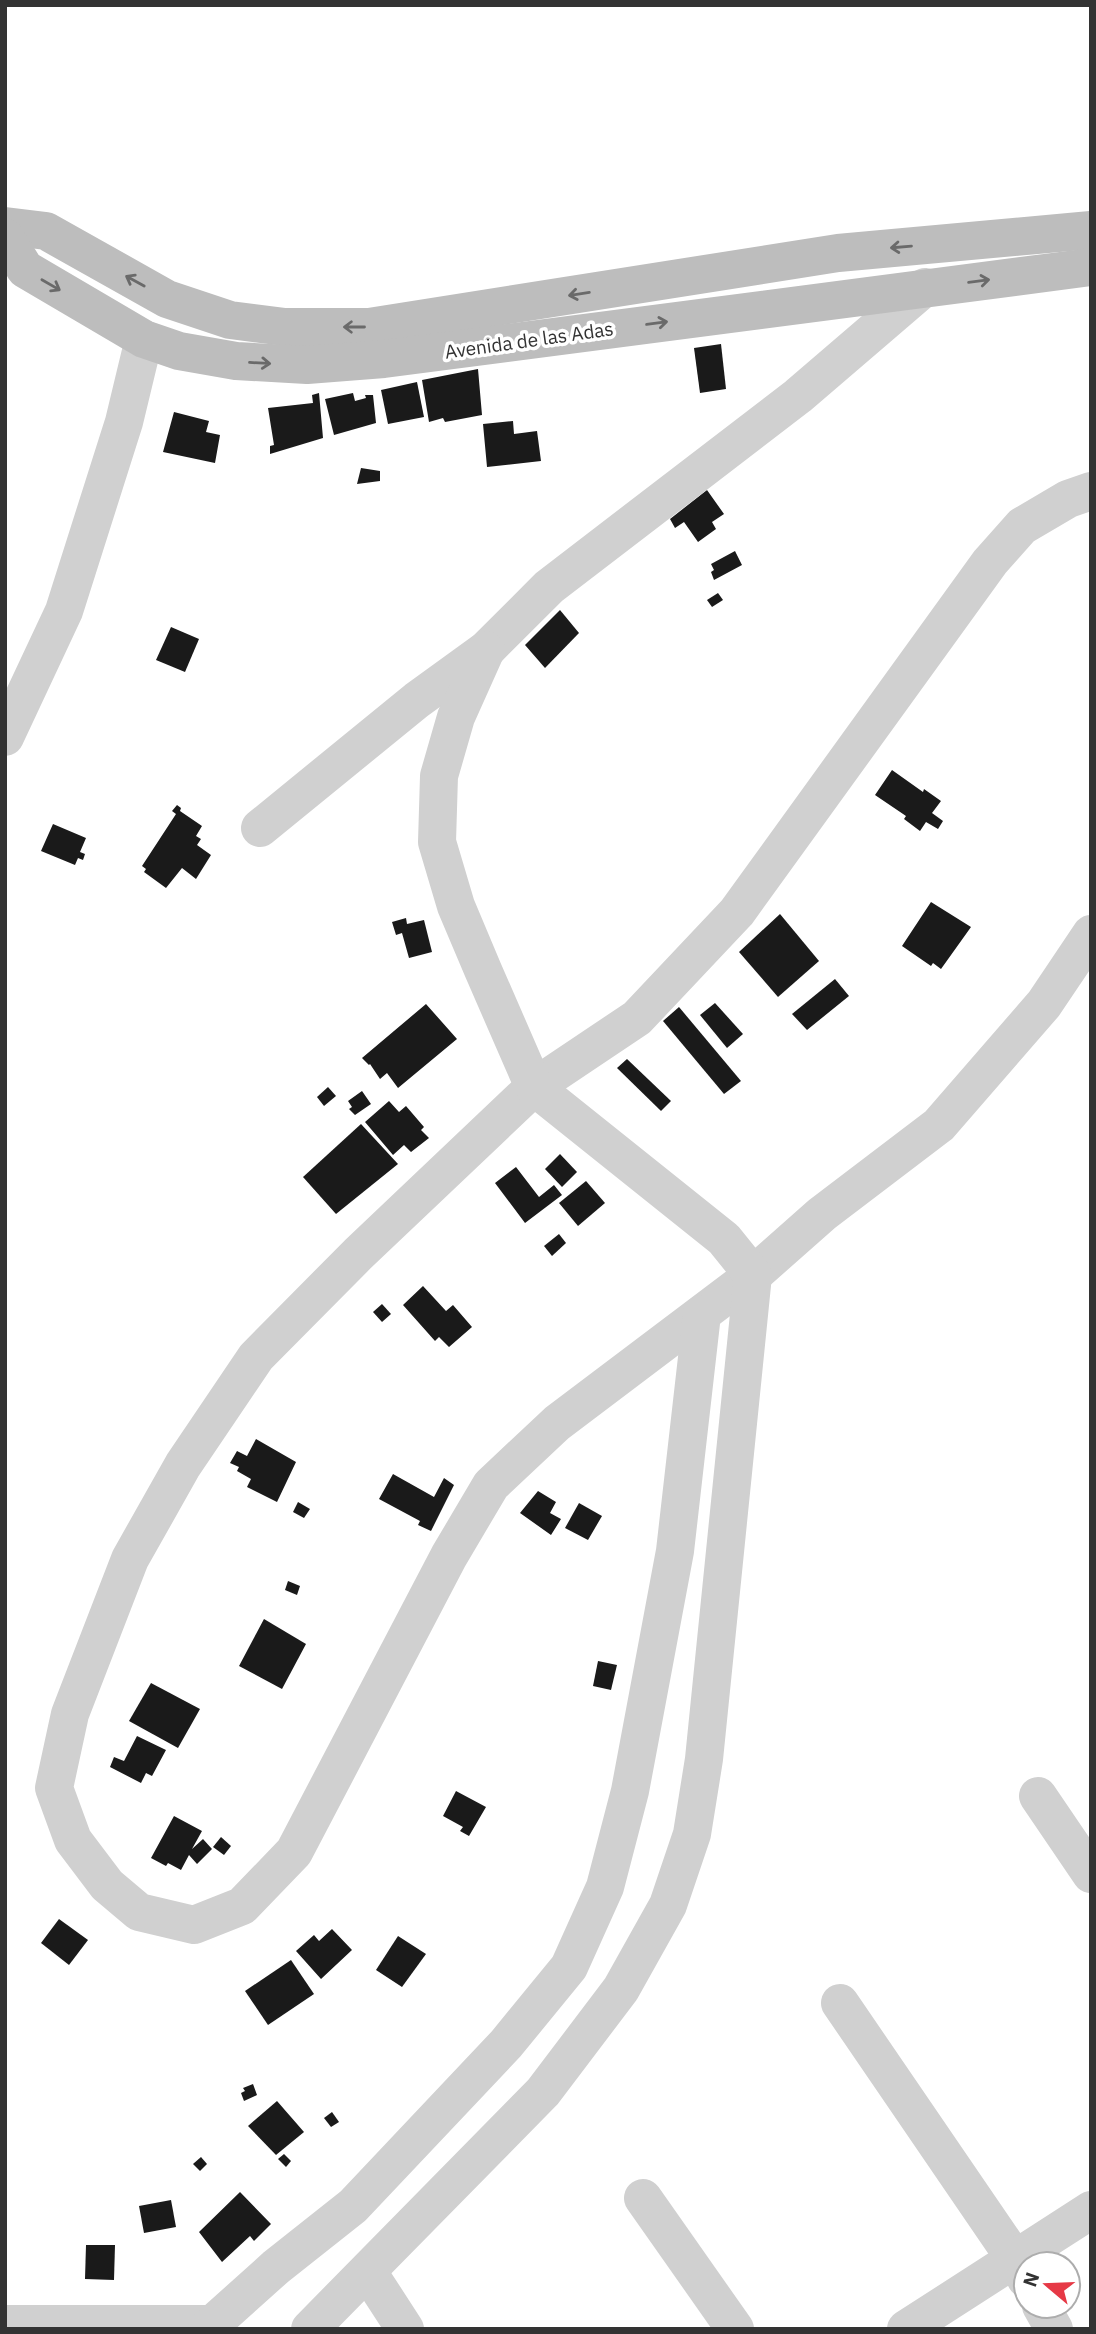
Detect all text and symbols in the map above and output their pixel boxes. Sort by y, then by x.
one-way arrow [890,241,913,254]
one-way arrow [125,274,145,288]
one-way arrow [968,274,990,287]
one-way arrow [40,278,60,292]
one-way arrow [568,287,591,300]
street label: Avenida de las Adas [443,316,615,364]
one-way arrow [645,316,668,329]
one-way arrow [343,320,366,334]
one-way arrow [249,356,272,369]
north arrow [1012,2250,1082,2320]
text: N [1017,2269,1045,2290]

